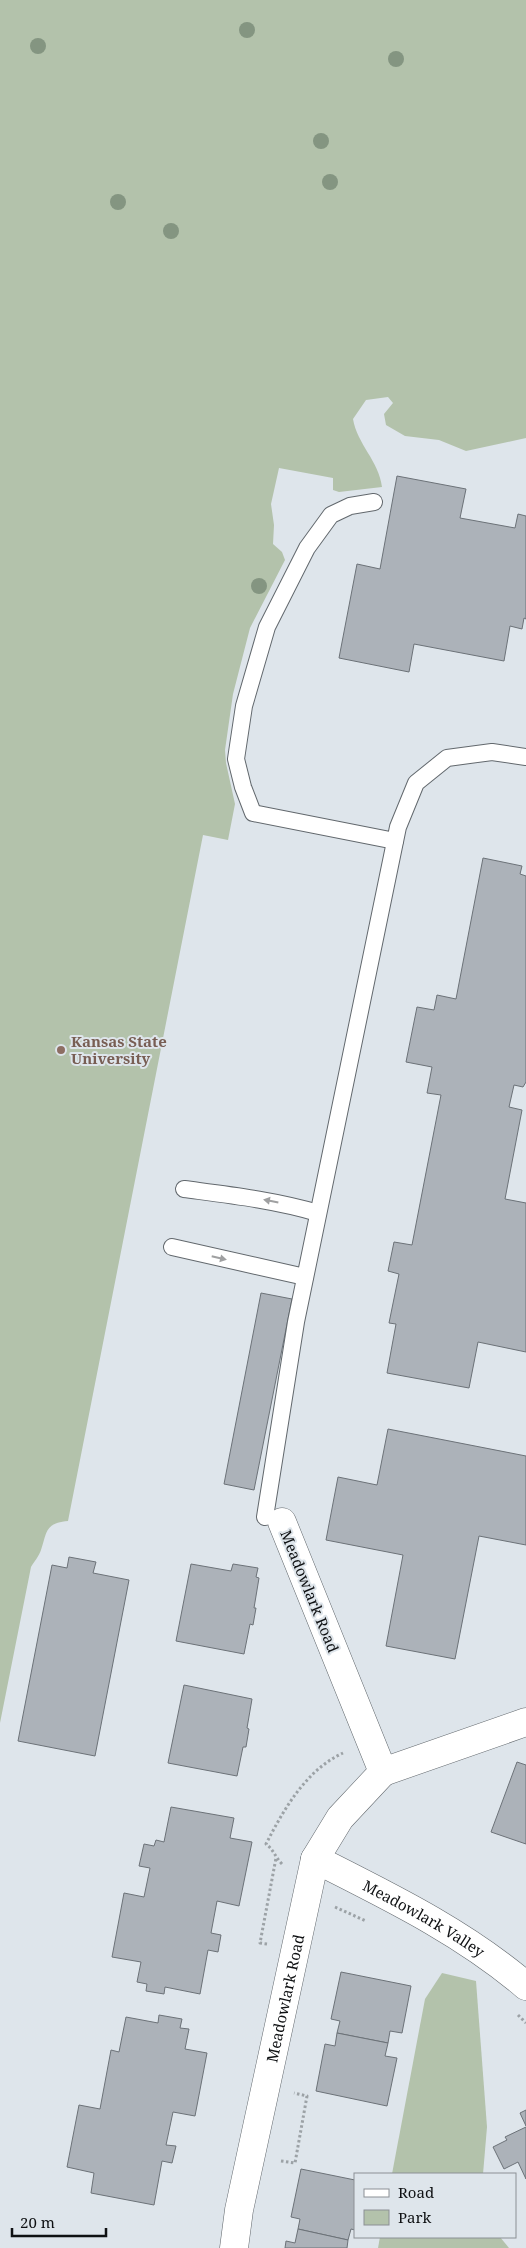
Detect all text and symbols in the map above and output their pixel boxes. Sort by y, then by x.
place label: Kansas State University [71,1031,167,1068]
marker: Kansas State University [55,1044,67,1056]
one-way arrow [263,1197,279,1205]
one-way arrow [212,1254,227,1262]
street label: Meadowlark Road [276,1527,344,1655]
street label: Meadowlark Valley [360,1875,489,1962]
street label: Meadowlark Road [261,1932,308,2064]
legend [354,2173,516,2238]
text: Road [398,2182,434,2202]
scale bar [12,2206,106,2238]
text: Park [398,2207,432,2227]
text: 20 m [20,2212,55,2232]

